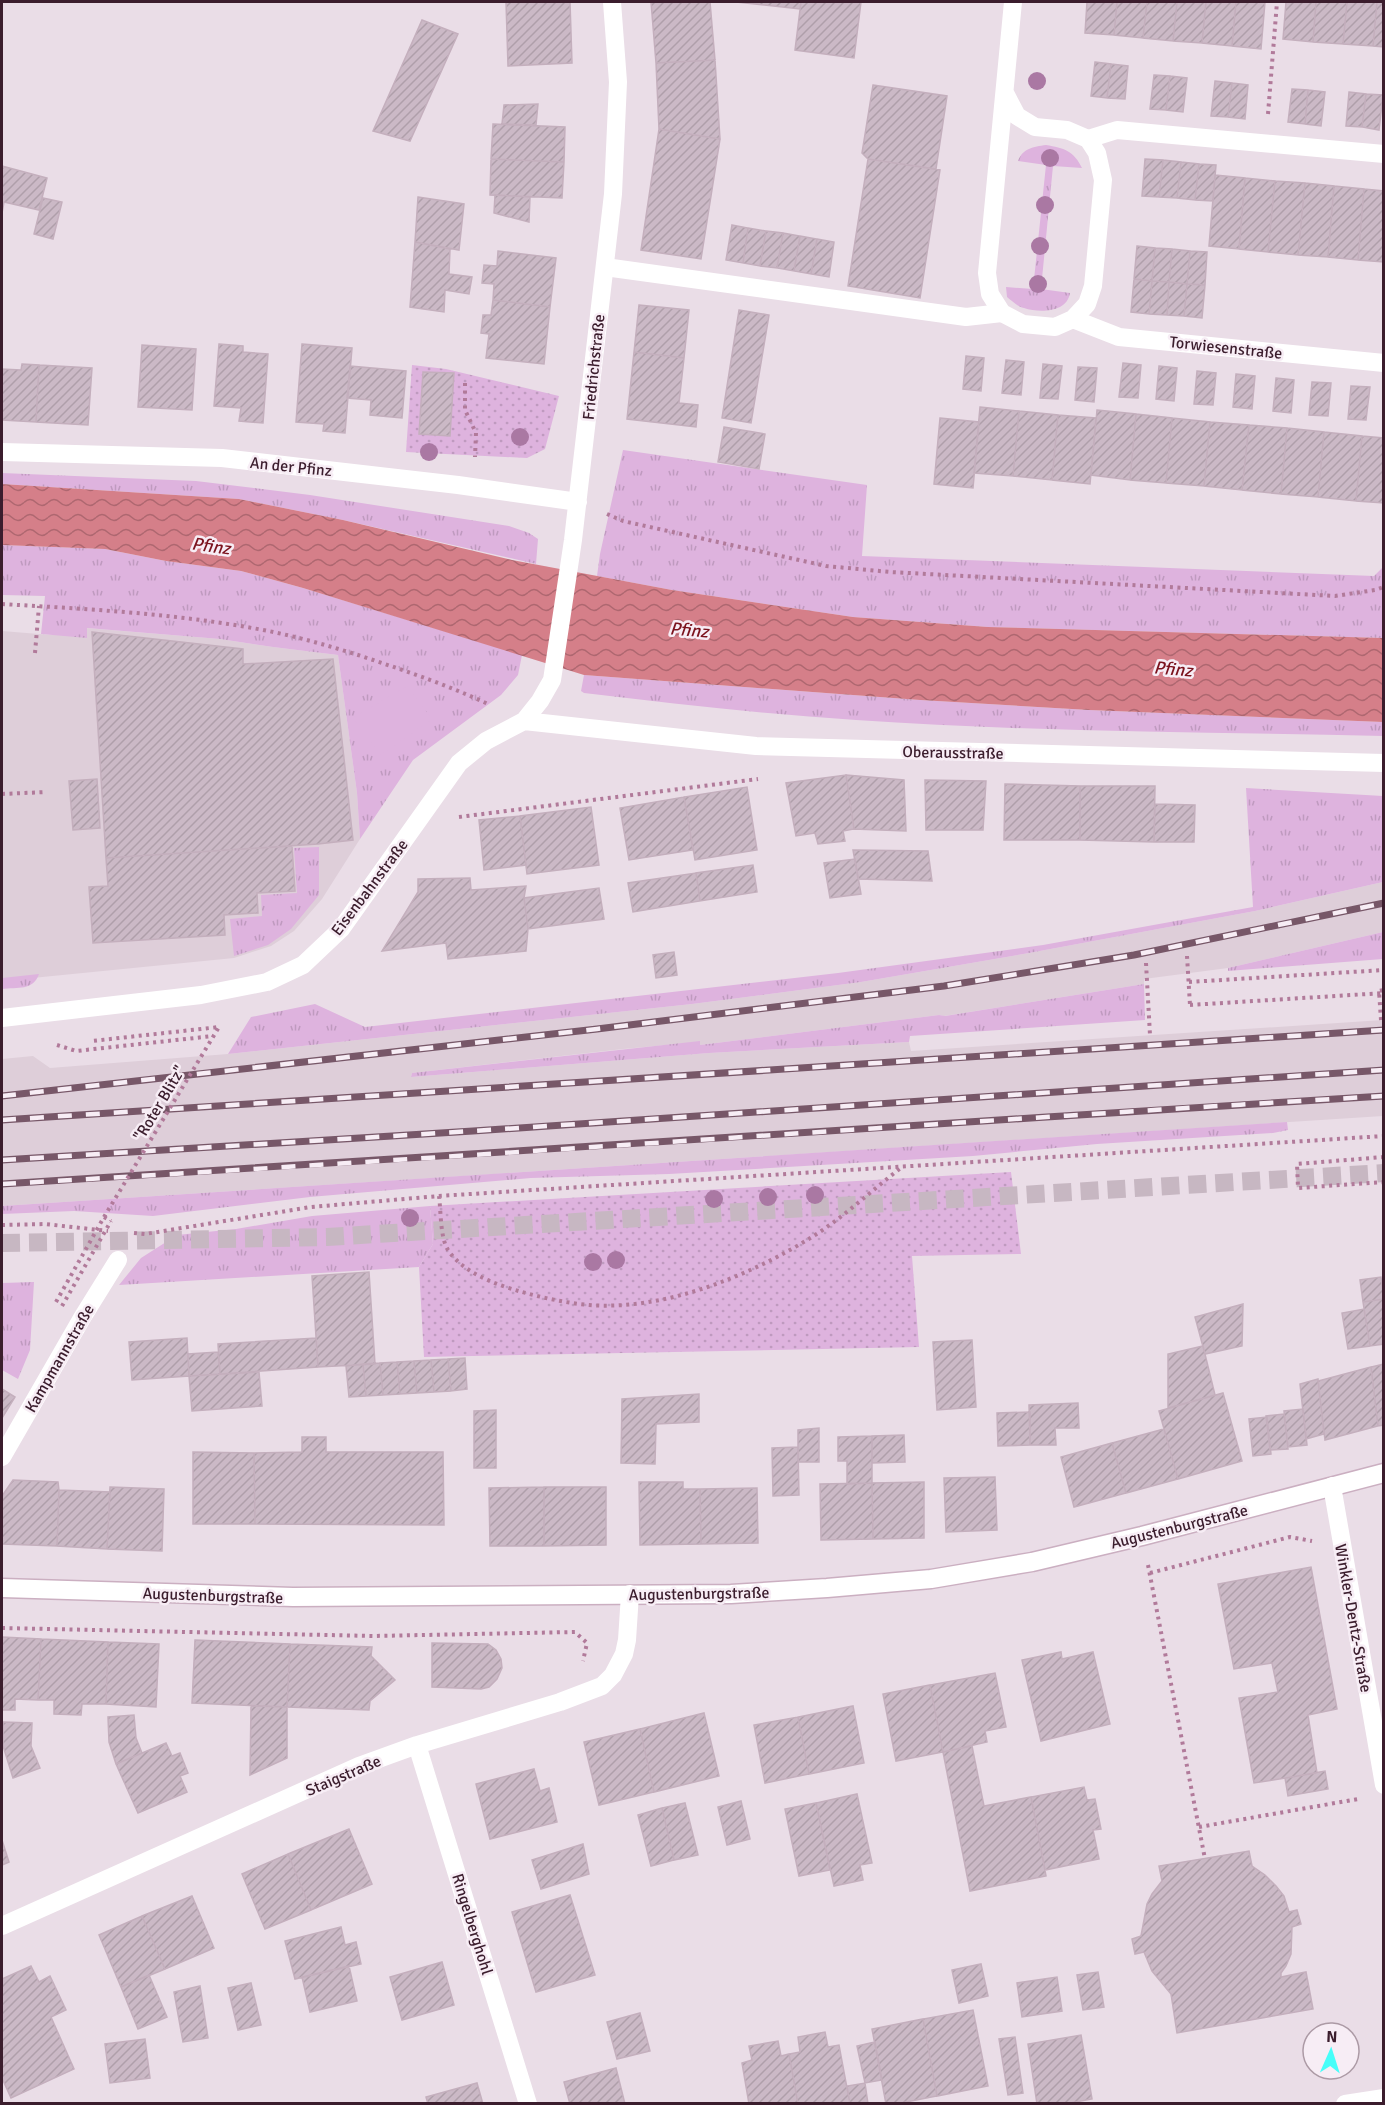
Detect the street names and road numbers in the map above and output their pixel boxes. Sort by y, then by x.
street label: Friedrichstraße [578,313,609,421]
street label: Torwiesenstraße [1168,332,1283,364]
street label: An der Pfinz [249,453,333,481]
street label: Oberausstraße [902,742,1004,764]
street label: Eisenbahnstraße [327,835,413,940]
street label: "Roter Blitz" [130,1062,190,1145]
street label: Kampmannstraße [21,1301,99,1416]
street label: Augustenburgstraße [1109,1500,1250,1554]
street label: Winkler-Dentz-Straße [1330,1542,1376,1694]
street label: Augustenburgstraße [629,1583,770,1605]
street label: Augustenburgstraße [142,1584,284,1608]
street label: Staigstraße [303,1751,384,1801]
street label: Ringelberghohl [447,1871,497,1978]

